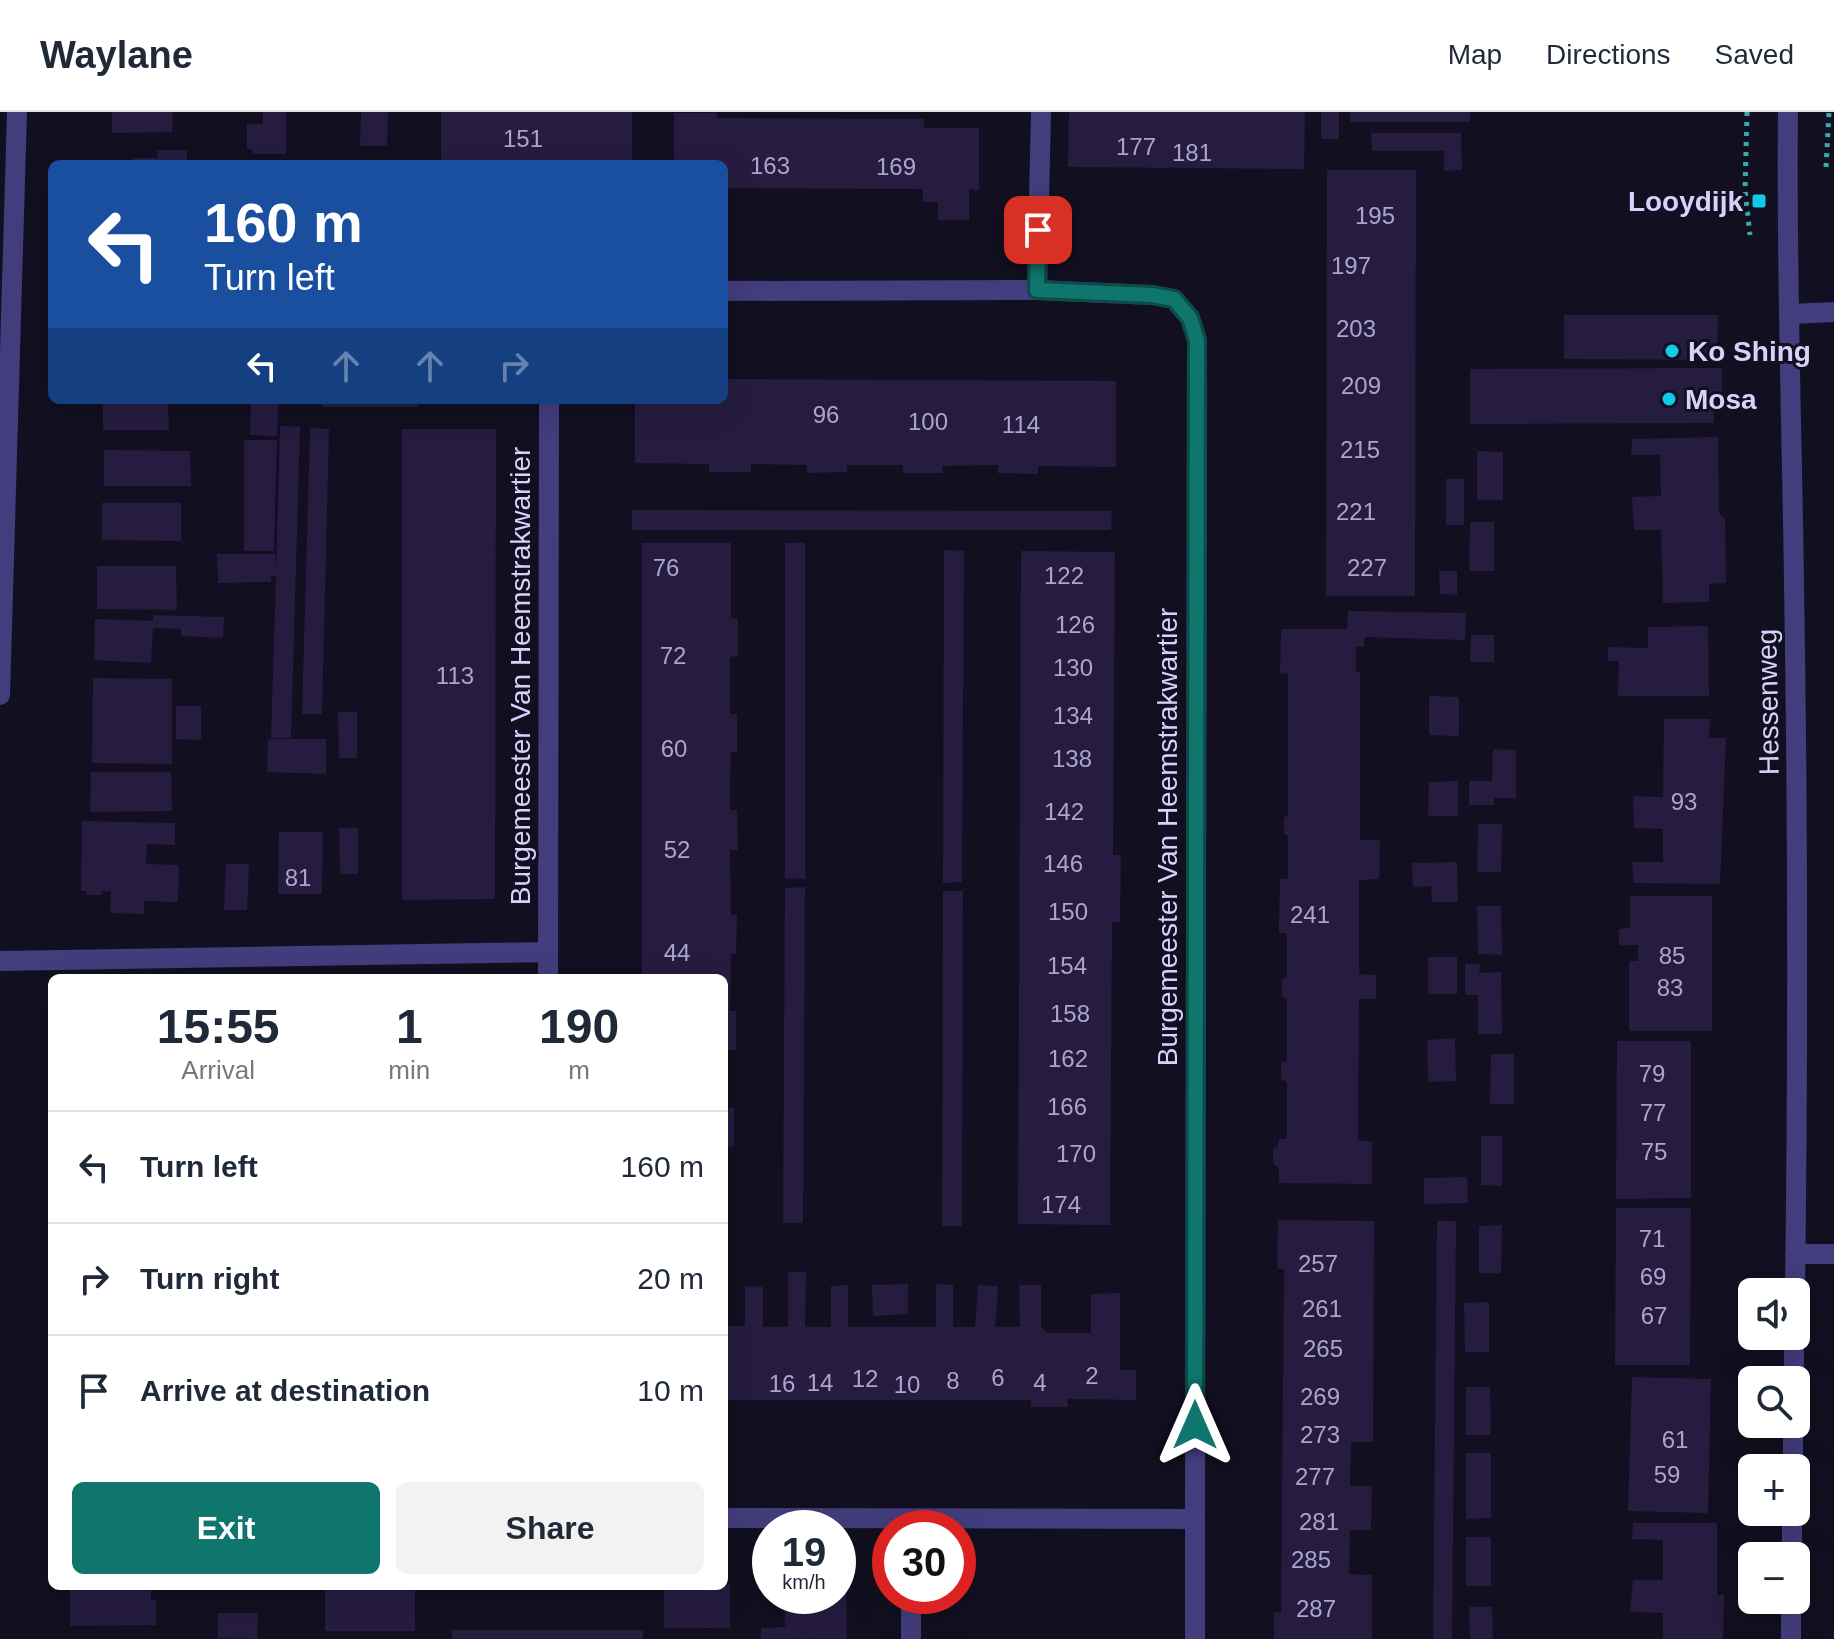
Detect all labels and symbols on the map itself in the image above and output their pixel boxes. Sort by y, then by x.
house number: 151 [503,125,543,152]
house number: 177 [1116,133,1156,160]
house number: 181 [1172,139,1212,166]
house number: 163 [750,152,790,179]
house number: 169 [876,153,916,180]
place label: Looydijk [1628,186,1743,217]
marker: Looydijk [1750,192,1768,210]
pin [1004,196,1072,264]
house number: 195 [1355,202,1395,229]
house number: 197 [1331,252,1371,279]
house number: 203 [1336,315,1376,342]
place label: Ko Shing [1688,336,1811,367]
marker: Ko Shing [1663,342,1681,360]
house number: 209 [1341,372,1381,399]
place label: Mosa [1685,384,1757,415]
marker: Mosa [1660,390,1678,408]
house number: 96 [813,401,839,428]
house number: 100 [908,408,948,435]
house number: 114 [1002,411,1040,438]
house number: 215 [1340,436,1380,463]
street label: Burgemeester Van Heemstrakwartier [505,447,536,905]
house number: 221 [1336,498,1376,525]
house number: 76 [653,554,679,581]
house number: 227 [1347,554,1387,581]
house number: 122 [1044,562,1084,589]
street label: Burgemeester Van Heemstrakwartier [1152,608,1183,1066]
house number: 126 [1055,611,1095,638]
street label: Hessenweg [1751,629,1785,775]
house number: 72 [660,642,686,669]
house number: 130 [1053,654,1093,681]
house number: 113 [436,662,474,689]
house number: 134 [1053,702,1093,729]
house number: 60 [661,735,687,762]
house number: 138 [1052,745,1092,772]
house number: 93 [1671,788,1697,815]
house number: 142 [1044,798,1084,825]
house number: 52 [664,836,690,863]
house number: 146 [1043,850,1083,877]
house number: 81 [285,864,311,891]
house number: 150 [1048,898,1088,925]
house number: 241 [1290,901,1330,928]
house number: 44 [664,939,690,966]
house number: 85 [1659,942,1685,969]
house number: 154 [1047,952,1087,979]
house number: 83 [1657,974,1683,1001]
house number: 158 [1050,1000,1090,1027]
house number: 162 [1048,1045,1088,1072]
house number: 79 [1639,1060,1665,1087]
house number: 166 [1047,1093,1087,1120]
house number: 77 [1640,1099,1666,1126]
house number: 75 [1641,1138,1667,1165]
house number: 170 [1056,1140,1096,1167]
house number: 174 [1041,1191,1081,1218]
house number: 71 [1639,1225,1665,1252]
house number: 257 [1298,1250,1338,1277]
house number: 69 [1640,1263,1666,1290]
house number: 261 [1302,1295,1342,1322]
house number: 67 [1641,1302,1667,1329]
house number: 265 [1303,1335,1343,1362]
house number: 2 [1085,1362,1099,1389]
house number: 6 [991,1364,1005,1391]
house number: 12 [852,1365,878,1392]
house number: 8 [946,1367,960,1394]
house number: 14 [807,1369,833,1396]
house number: 4 [1033,1369,1047,1396]
house number: 16 [769,1370,795,1397]
house number: 10 [894,1371,920,1398]
position arrow [1153,1383,1237,1467]
house number: 269 [1300,1383,1340,1410]
house number: 273 [1300,1421,1340,1448]
house number: 61 [1662,1426,1688,1453]
house number: 59 [1654,1461,1680,1488]
house number: 277 [1295,1463,1335,1490]
house number: 281 [1299,1508,1339,1535]
speed limit sign: 30 [872,1510,976,1614]
house number: 285 [1291,1546,1331,1573]
house number: 287 [1296,1595,1336,1622]

